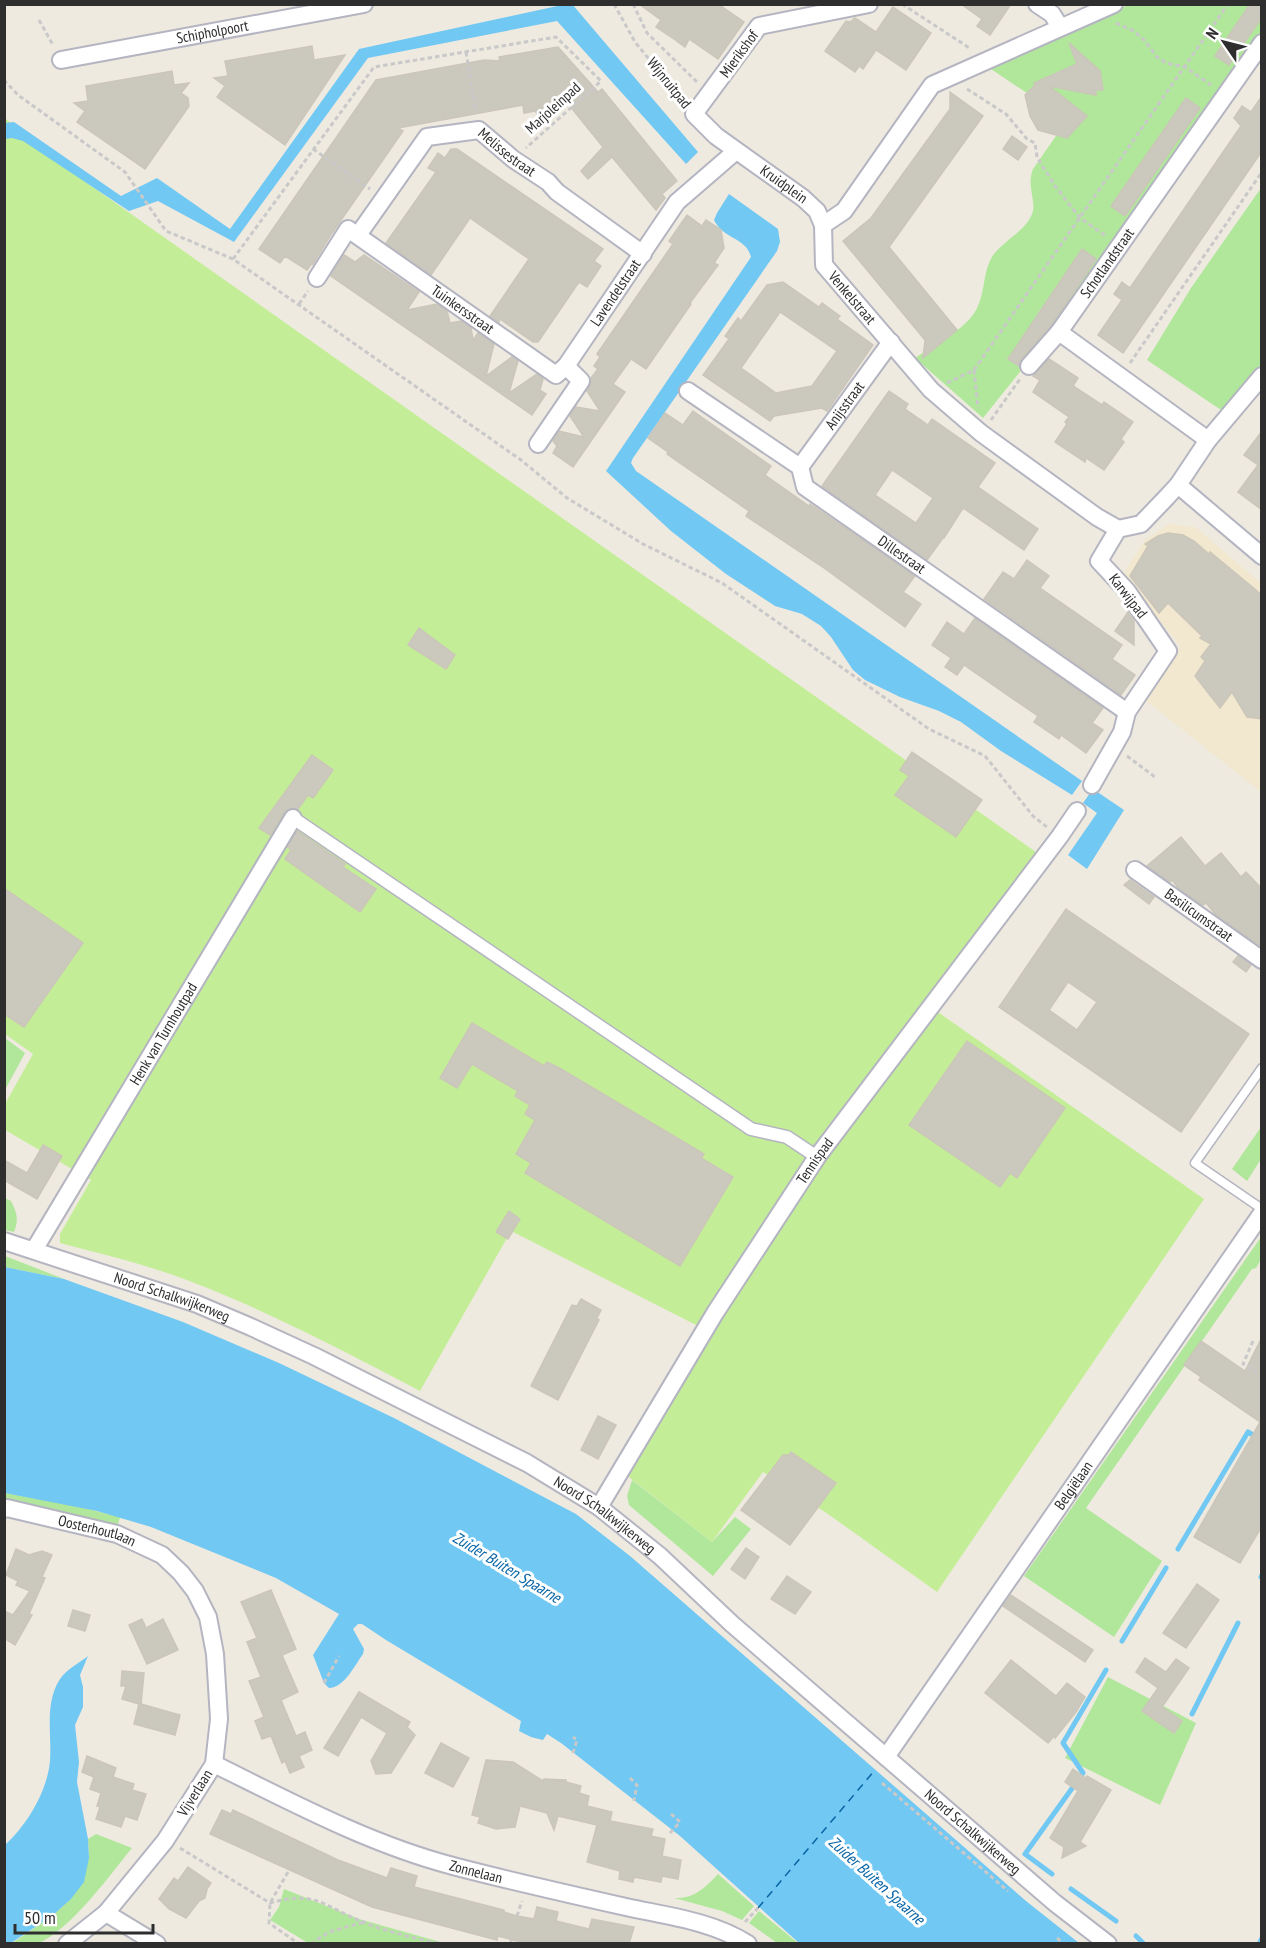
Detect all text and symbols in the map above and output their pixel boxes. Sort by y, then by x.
north arrow [1194,12,1254,72]
street label: Schipholpoort [175,16,250,47]
text: N [1201,24,1222,43]
street label: Mierikshof [715,25,763,81]
street label: Wijnruitpad [643,53,696,112]
street label: Marjoleinpad [521,78,584,137]
street label: Melissestraat [474,123,540,180]
street label: Kruidplein [757,161,811,207]
street label: Schotlandstraat [1076,224,1138,302]
street label: Lavendelstraat [586,255,644,329]
street label: Venkelstraat [824,266,880,328]
street label: Tuinkersstraat [428,280,498,338]
street label: Anijsstraat [821,378,868,433]
street label: Dillestraat [875,531,930,577]
street label: Karwijpad [1105,570,1152,622]
street label: Basilicumstraat [1161,884,1237,945]
street label: Henk van Turnhoutpad [125,979,201,1088]
street label: Tennispad [792,1134,837,1187]
street label: Noord Schalkwijkerweg [112,1268,233,1326]
street label: Belgiëlaan [1050,1457,1097,1513]
street label: Noord Schalkwijkerweg [550,1472,660,1558]
street label: Oosterhoutlaan [56,1510,139,1551]
water label: Zuider Buiten Spaarne [449,1527,566,1608]
street label: Vijverlaan [172,1766,216,1821]
street label: Noord Schalkwijkerweg [921,1785,1025,1878]
water label: Zuider Buiten Spaarne [825,1832,930,1929]
street label: Zonnelaan [447,1855,504,1887]
scale bar [15,1897,153,1935]
text: 50 m [24,1906,56,1929]

